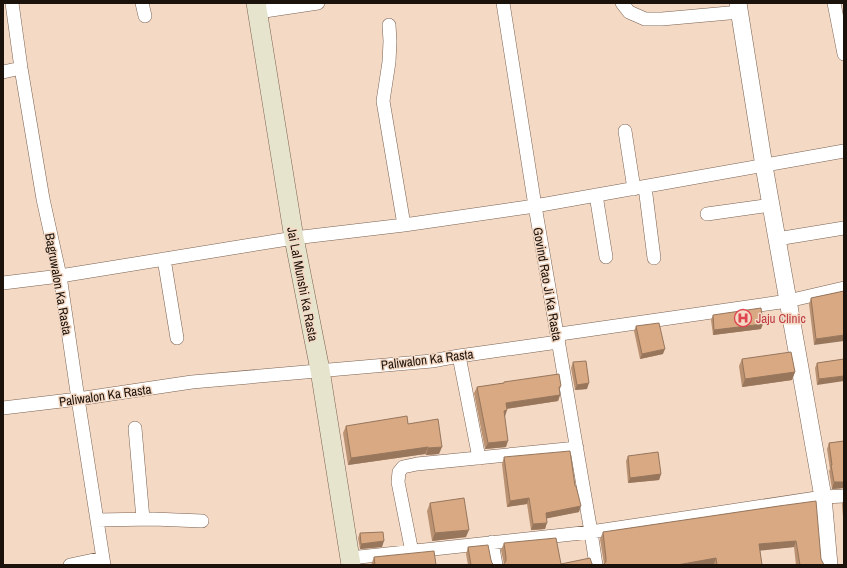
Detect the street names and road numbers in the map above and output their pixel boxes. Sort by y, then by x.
street label: Jai Lal Munshi Ka Rasta [283,225,322,343]
street label: Govind Rao Ji Ka Rasta [529,226,566,342]
street label: Bagruwalon Ka Rasta [41,232,76,336]
street label: Paliwalon Ka Rasta [380,345,474,374]
street label: Paliwalon Ka Rasta [58,381,152,410]

